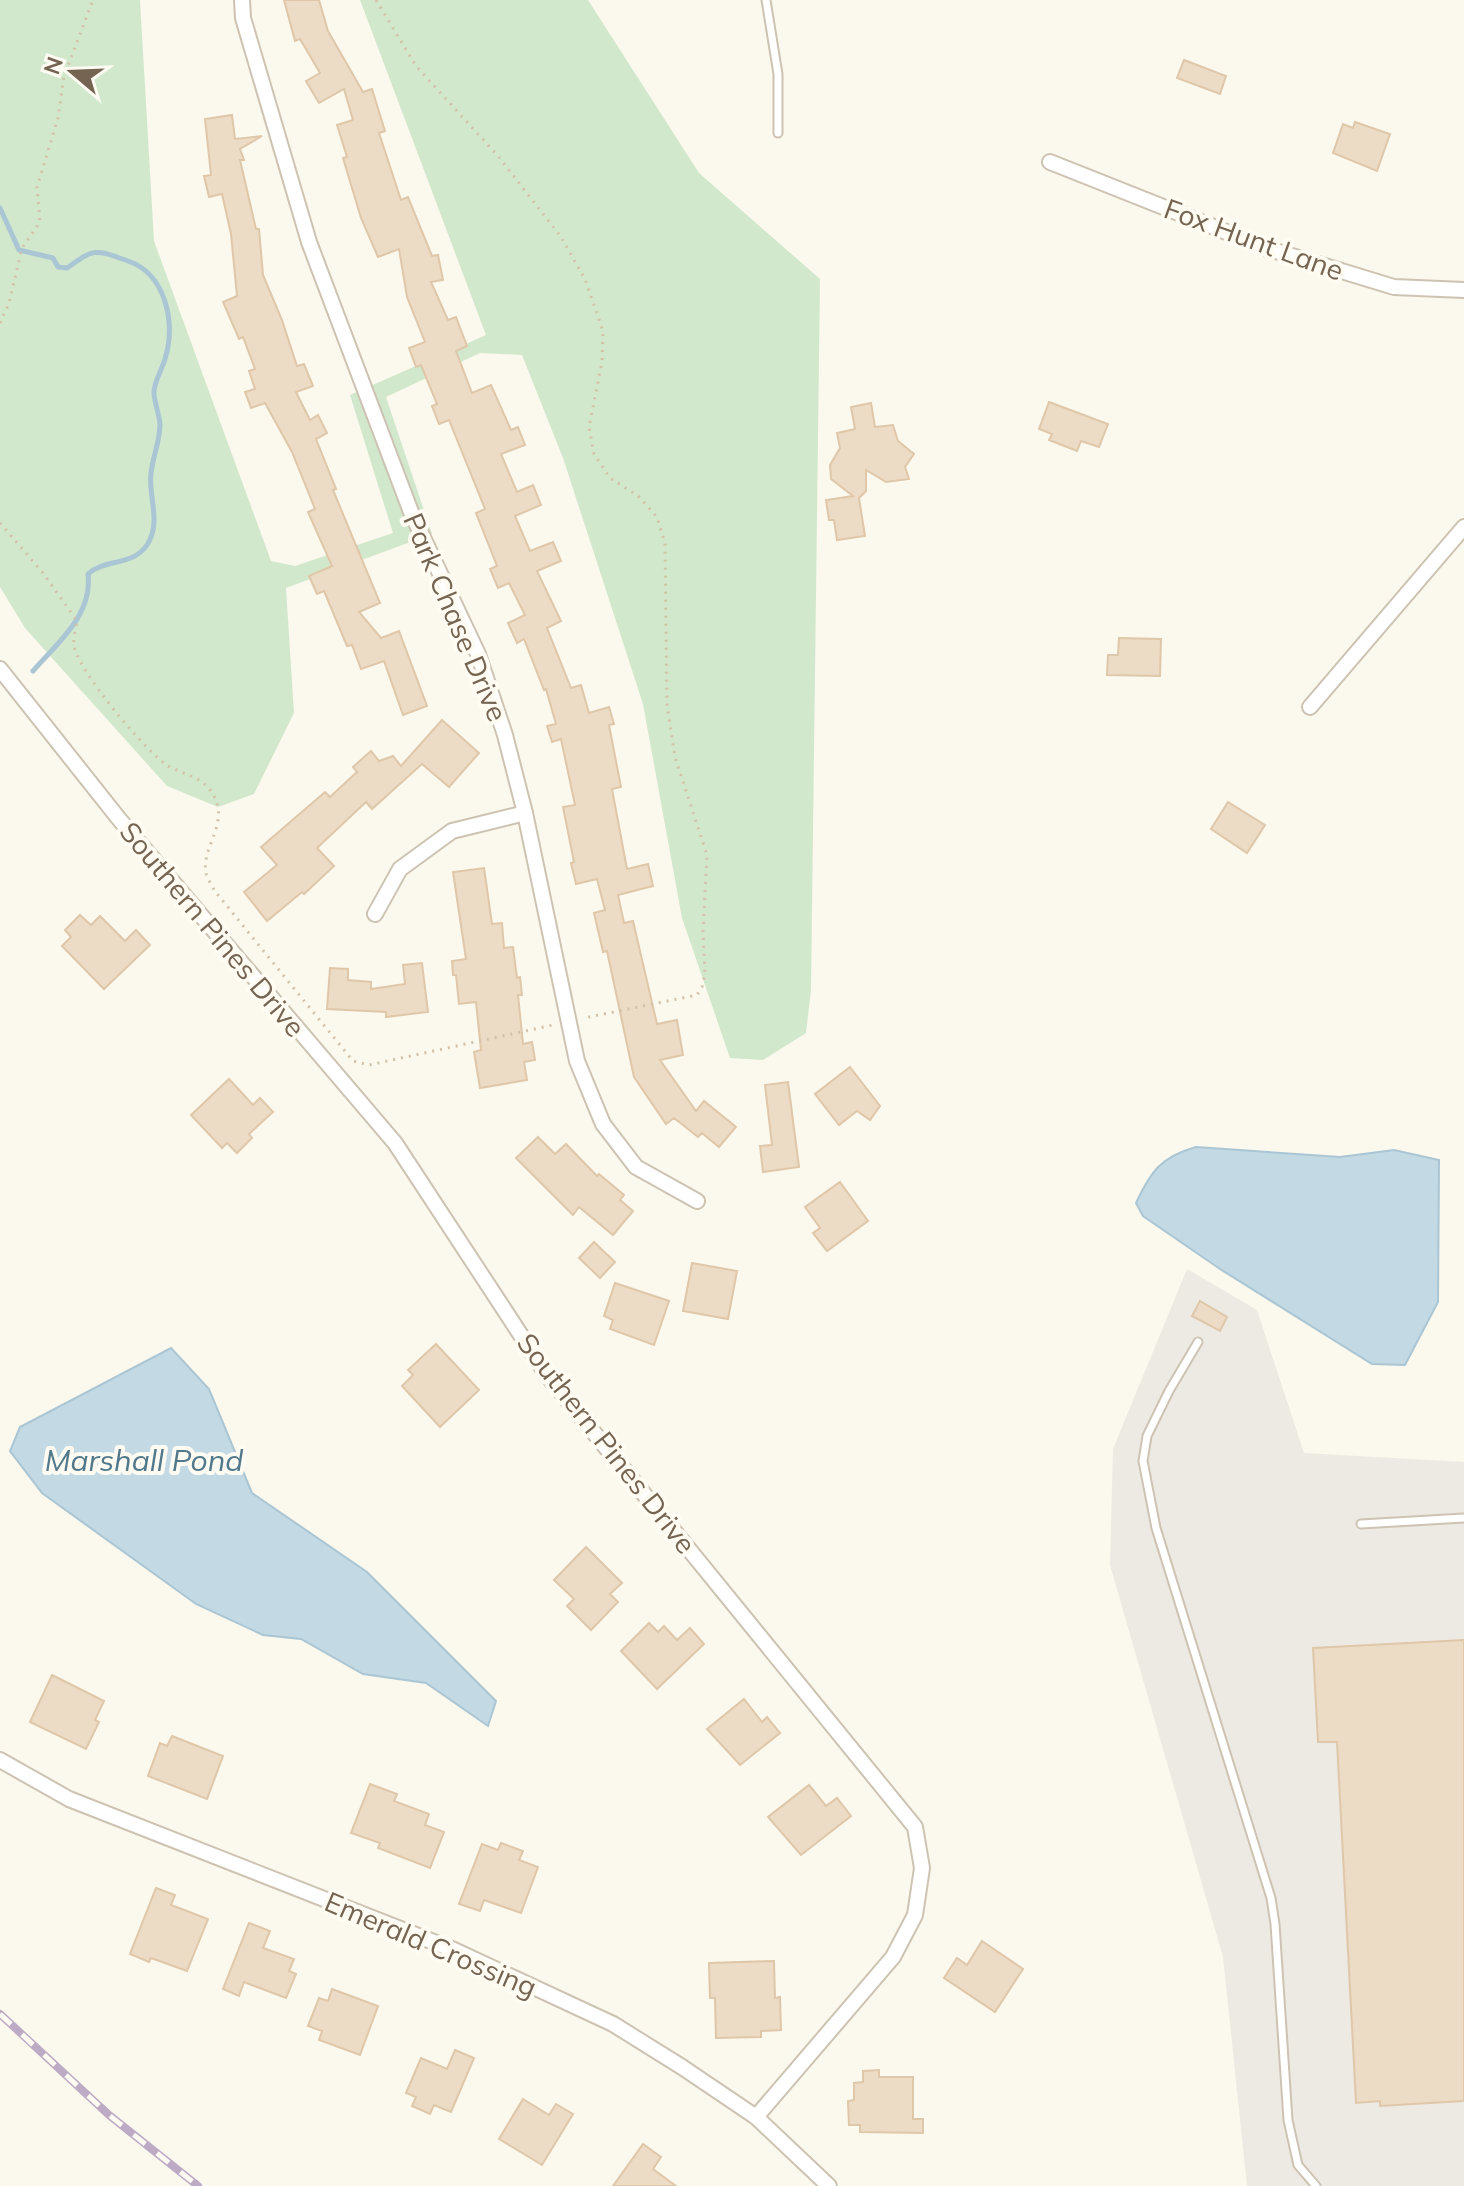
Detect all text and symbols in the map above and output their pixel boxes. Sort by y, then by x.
north arrow [32,32,112,112]
text: N [37,53,69,78]
street label: Fox Hunt Lane [1160,190,1348,288]
street label: Park Chase Drive [396,508,516,726]
street label: Southern Pines Drive [113,814,313,1044]
street label: Southern Pines Drive [510,1326,704,1560]
water label: Marshall Pond [45,1441,243,1479]
street label: Emerald Crossing [320,1884,542,2004]

